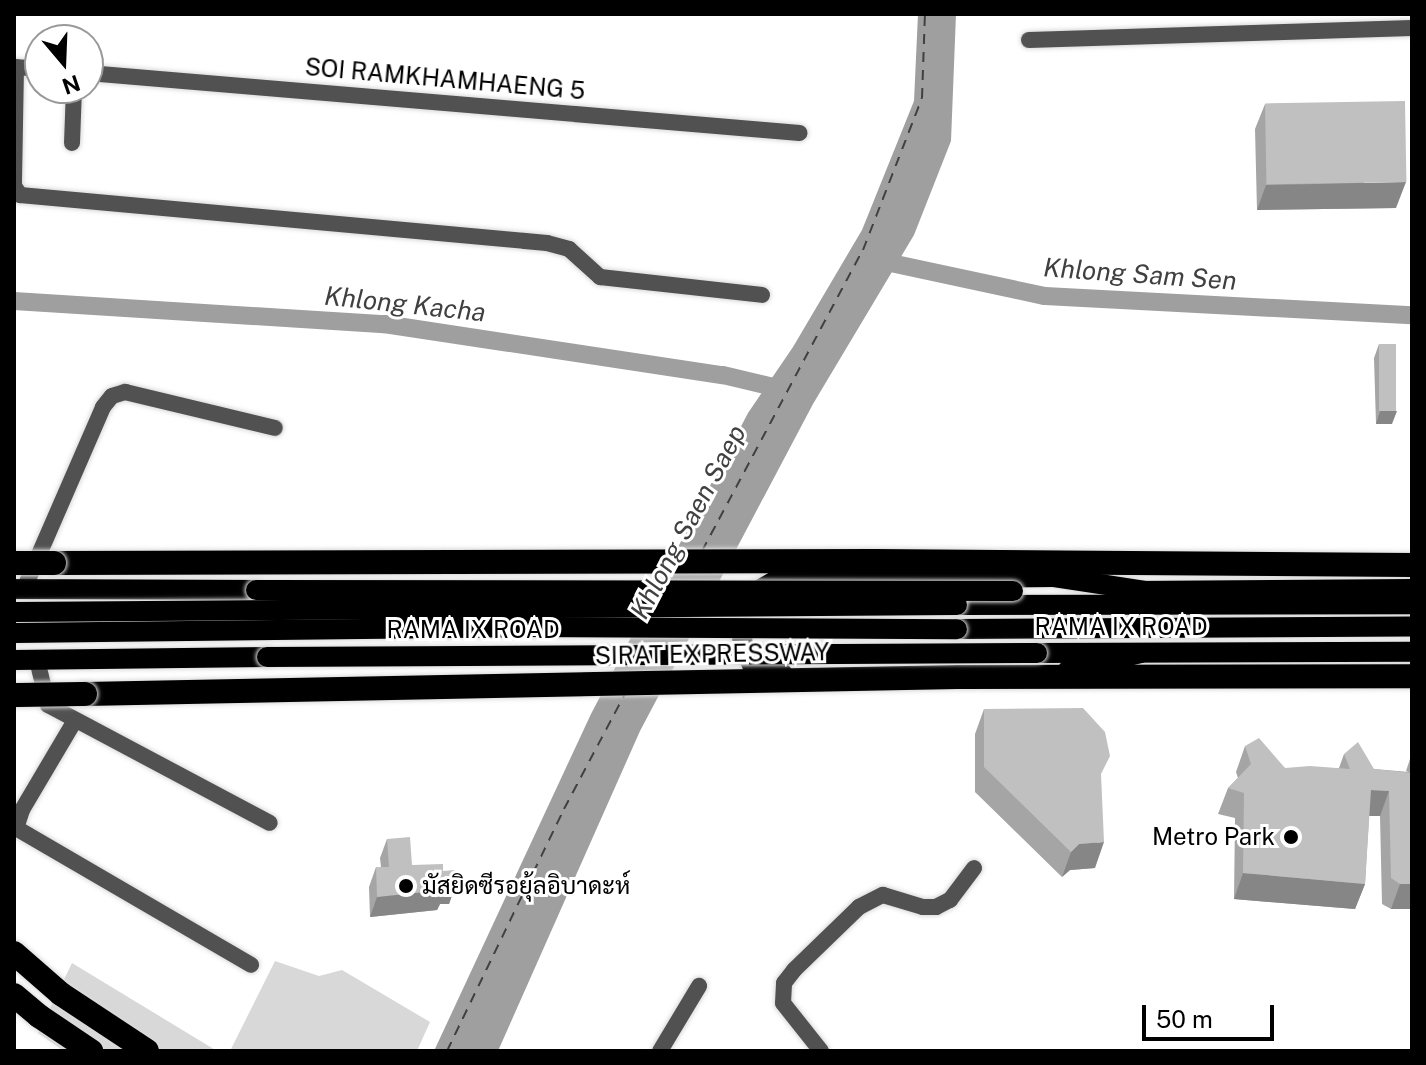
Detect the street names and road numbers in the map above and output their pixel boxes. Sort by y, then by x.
street label: SOI RAMKHAMHAENG 5 [304,52,586,106]
street label: RAMA IX ROAD [1034,613,1208,641]
street label: RAMA IX ROAD [386,616,560,644]
street label: SIRAT EXPRESSWAY [595,638,829,670]

